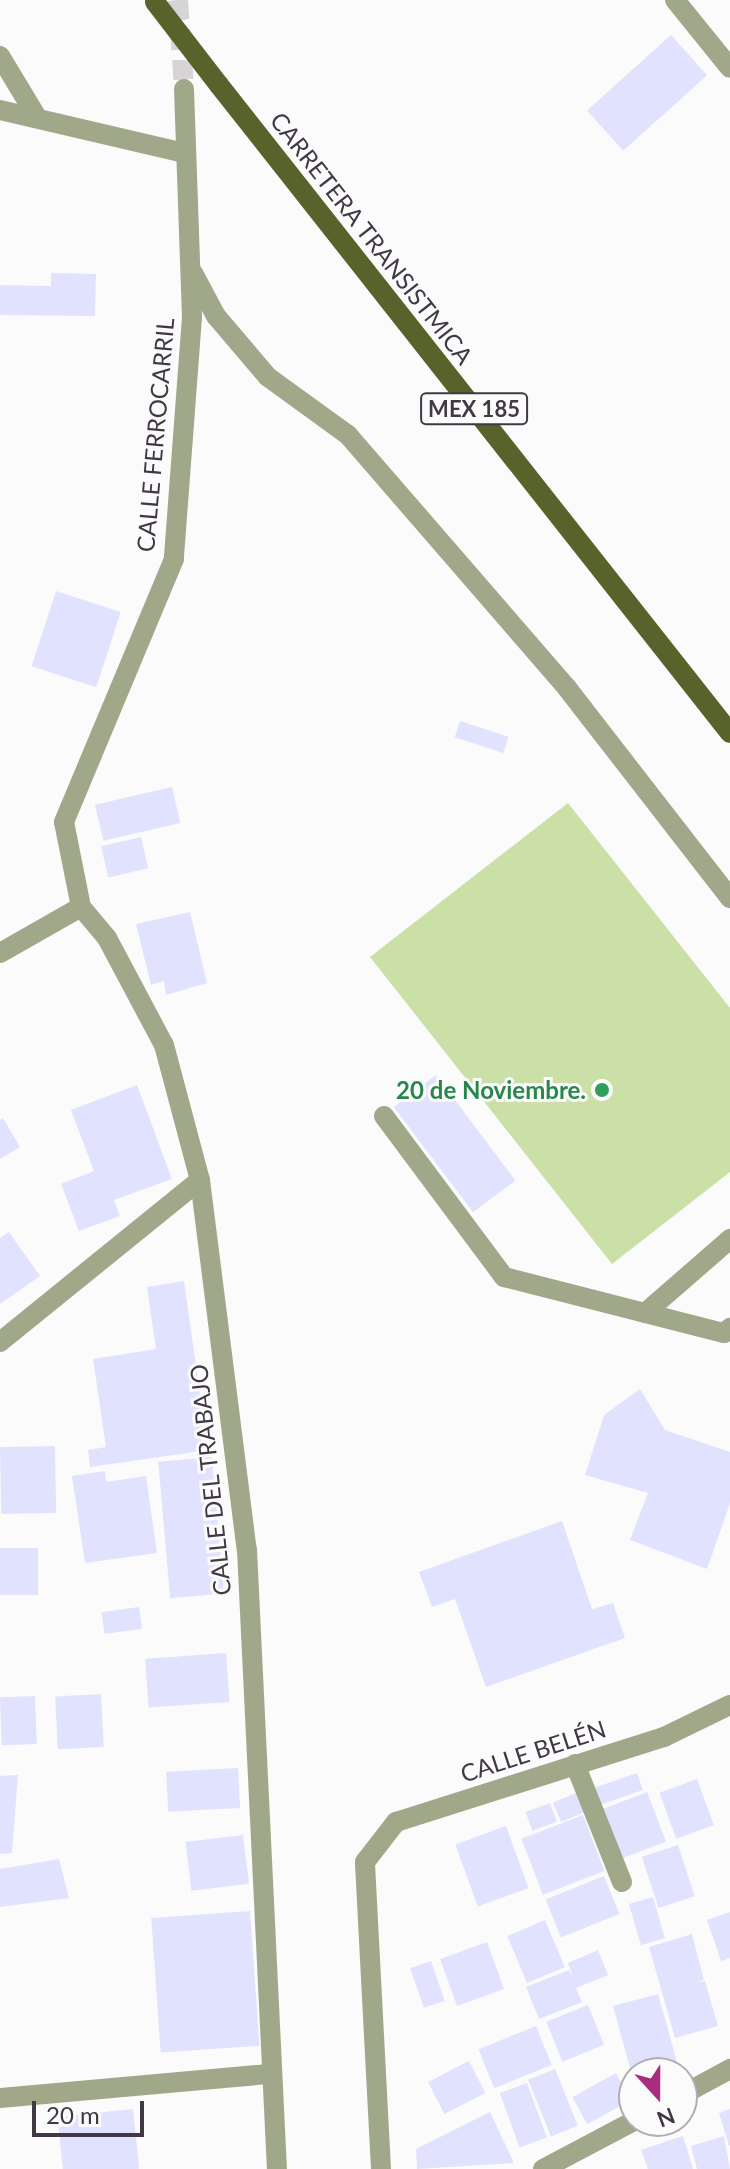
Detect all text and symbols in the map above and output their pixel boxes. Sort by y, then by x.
street label: CARRETERA TRANSISTMICA [264,106,480,370]
street label: CALLE FERROCARRIL [130,317,180,553]
road number: MEX 185 [420,391,528,427]
place label: 20 de Noviembre. [396,1076,586,1104]
marker: 20 de Noviembre. [593,1081,611,1099]
street label: CALLE DEL TRABAJO [183,1362,237,1598]
street label: CALLE BELÉN [457,1714,609,1788]
north arrow [618,2057,698,2137]
scale bar [36,2085,148,2135]
text: 20 m [46,2100,100,2129]
text: N [653,2102,679,2134]

